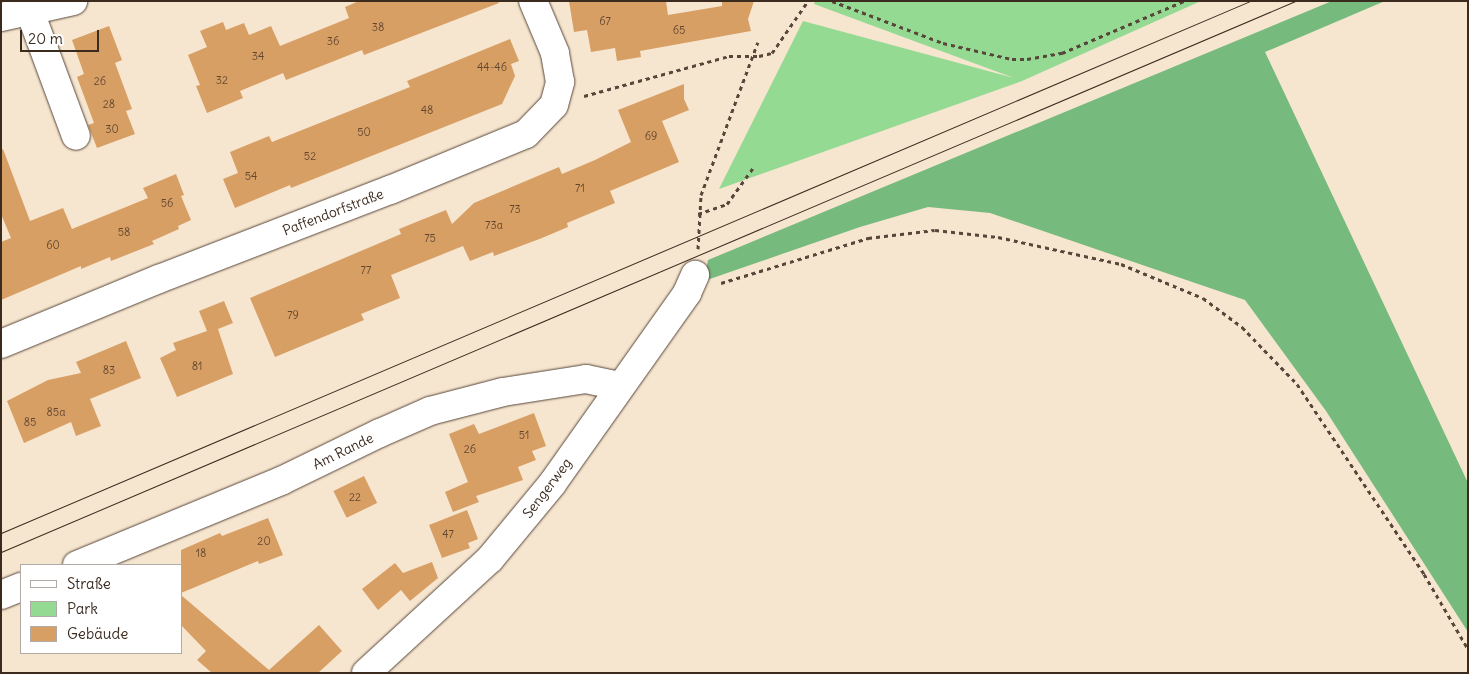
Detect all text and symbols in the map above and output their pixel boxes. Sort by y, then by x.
house number: 67 [599,14,611,28]
scale bar [22,20,101,52]
house number: 38 [372,20,384,34]
house number: 65 [673,23,685,37]
text: 20 m [28,29,63,48]
house number: 36 [327,34,339,48]
house number: 34 [252,49,264,63]
house number: 44-46 [477,60,507,74]
house number: 32 [216,73,228,87]
house number: 26 [94,74,106,88]
house number: 28 [103,97,115,111]
house number: 48 [421,103,433,117]
house number: 30 [105,122,119,136]
house number: 50 [357,125,371,139]
house number: 69 [645,129,657,143]
house number: 52 [304,149,316,163]
house number: 54 [245,169,257,183]
house number: 71 [575,181,585,195]
street label: Paffendorfstraße [280,185,386,239]
house number: 56 [161,196,173,210]
house number: 73 [509,202,521,216]
house number: 73a [485,218,503,232]
house number: 58 [118,225,130,239]
house number: 75 [424,231,436,245]
house number: 60 [46,238,60,252]
house number: 77 [361,263,371,277]
house number: 79 [287,308,299,322]
house number: 81 [192,359,202,373]
house number: 83 [103,363,115,377]
house number: 85a [47,405,65,419]
house number: 85 [24,415,36,429]
house number: 51 [519,428,529,442]
street label: Am Rande [310,429,376,473]
house number: 26 [464,442,476,456]
street label: Sengerweg [519,455,575,521]
house number: 22 [349,490,361,504]
house number: 47 [442,527,454,541]
house number: 20 [257,534,271,548]
house number: 18 [196,546,206,560]
legend [20,564,182,654]
text: Straße [67,574,111,593]
text: Park [67,599,98,618]
text: Gebäude [67,624,128,643]

